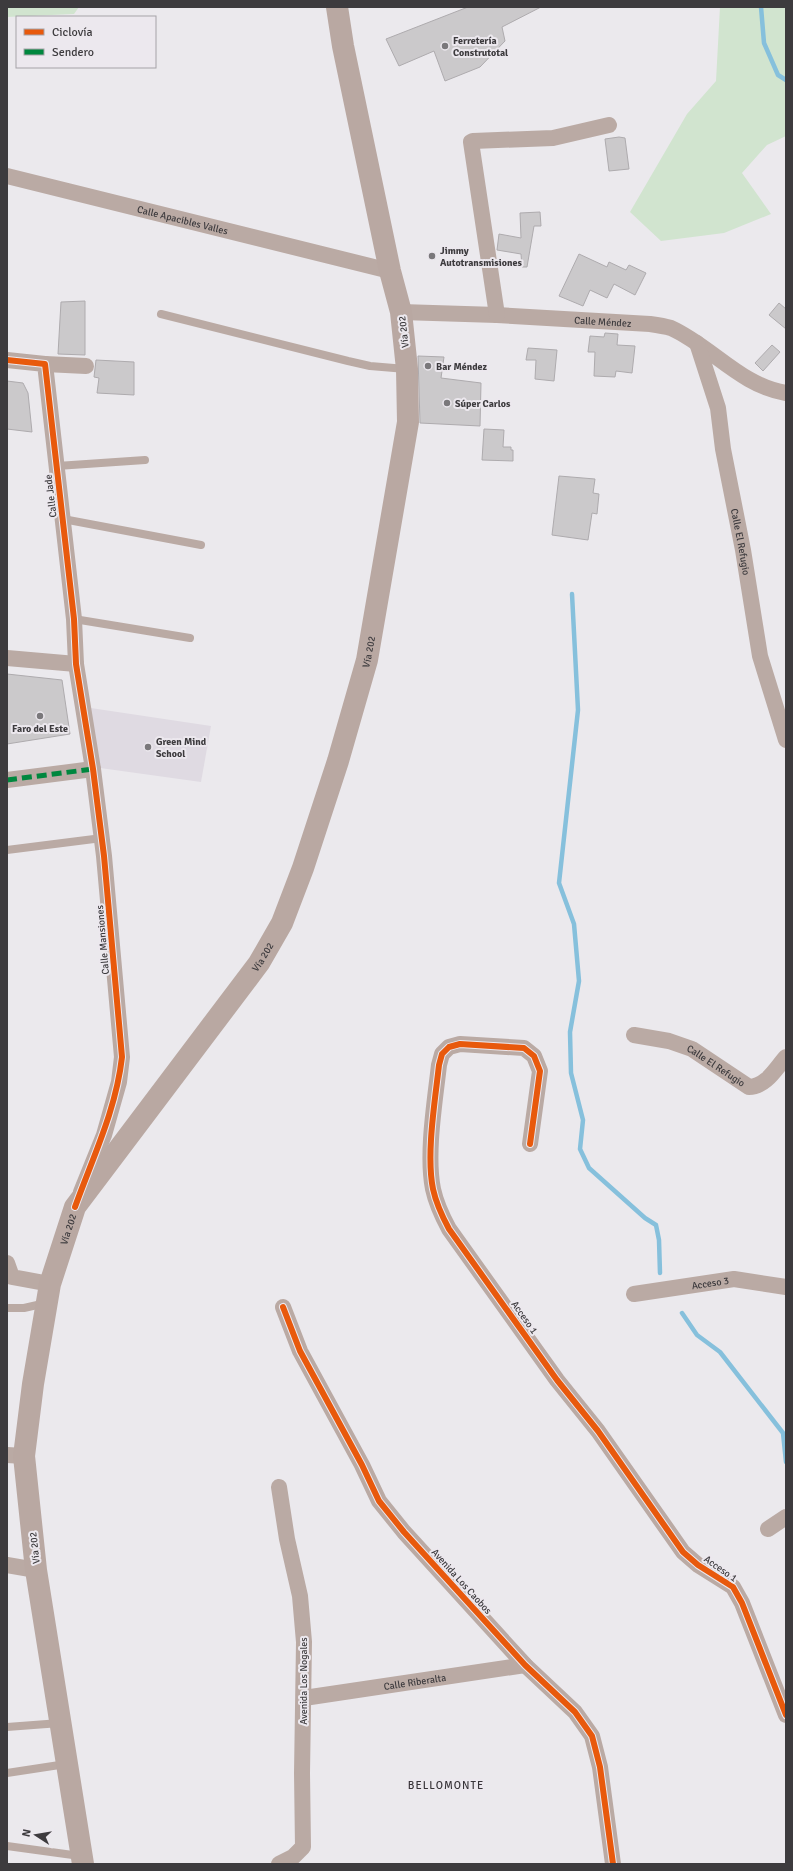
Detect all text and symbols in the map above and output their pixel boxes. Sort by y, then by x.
legend [16,16,156,68]
text: Ciclovía [52,25,93,40]
place label: Ferretería Construtotal [453,35,508,59]
marker: Ferretería Construtotal [440,41,450,51]
text: Sendero [52,45,94,60]
street label: Calle Apacibles Valles [136,203,230,238]
place label: Jimmy Autotransmisiones [440,245,522,269]
marker: Jimmy Autotransmisiones [427,251,437,261]
street label: Vía 202 [396,315,412,348]
street label: Calle Méndez [574,315,632,330]
marker: Bar Méndez [423,361,433,371]
place label: Bar Méndez [436,361,488,373]
marker: Súper Carlos [442,398,452,408]
place label: Súper Carlos [455,398,511,410]
street label: Calle Jade [42,474,60,518]
street label: Calle El Refugio [728,507,752,576]
street label: Vía 202 [360,635,378,669]
marker: Faro del Este [35,711,45,721]
place label: Faro del Este [12,723,68,735]
place label: Green Mind School [156,736,207,760]
marker: Green Mind School [143,742,153,752]
street label: Calle Mansiones [94,904,112,975]
street label: Vía 202 [250,941,277,974]
street label: Calle El Refugio [685,1043,747,1090]
street label: Vía 202 [58,1212,79,1247]
street label: Acceso 3 [691,1275,730,1292]
street label: Acceso 1 [509,1299,540,1336]
street label: Vía 202 [27,1531,43,1564]
street label: Avenida Los Caobos [429,1546,494,1617]
street label: Acceso 1 [702,1553,739,1584]
street label: Avenida Los Nogales [298,1637,310,1725]
street label: Calle Riberalta [383,1672,447,1693]
district label: BELLOMONTE [408,1779,484,1792]
north arrow [16,1815,56,1855]
text: N [20,1828,34,1838]

